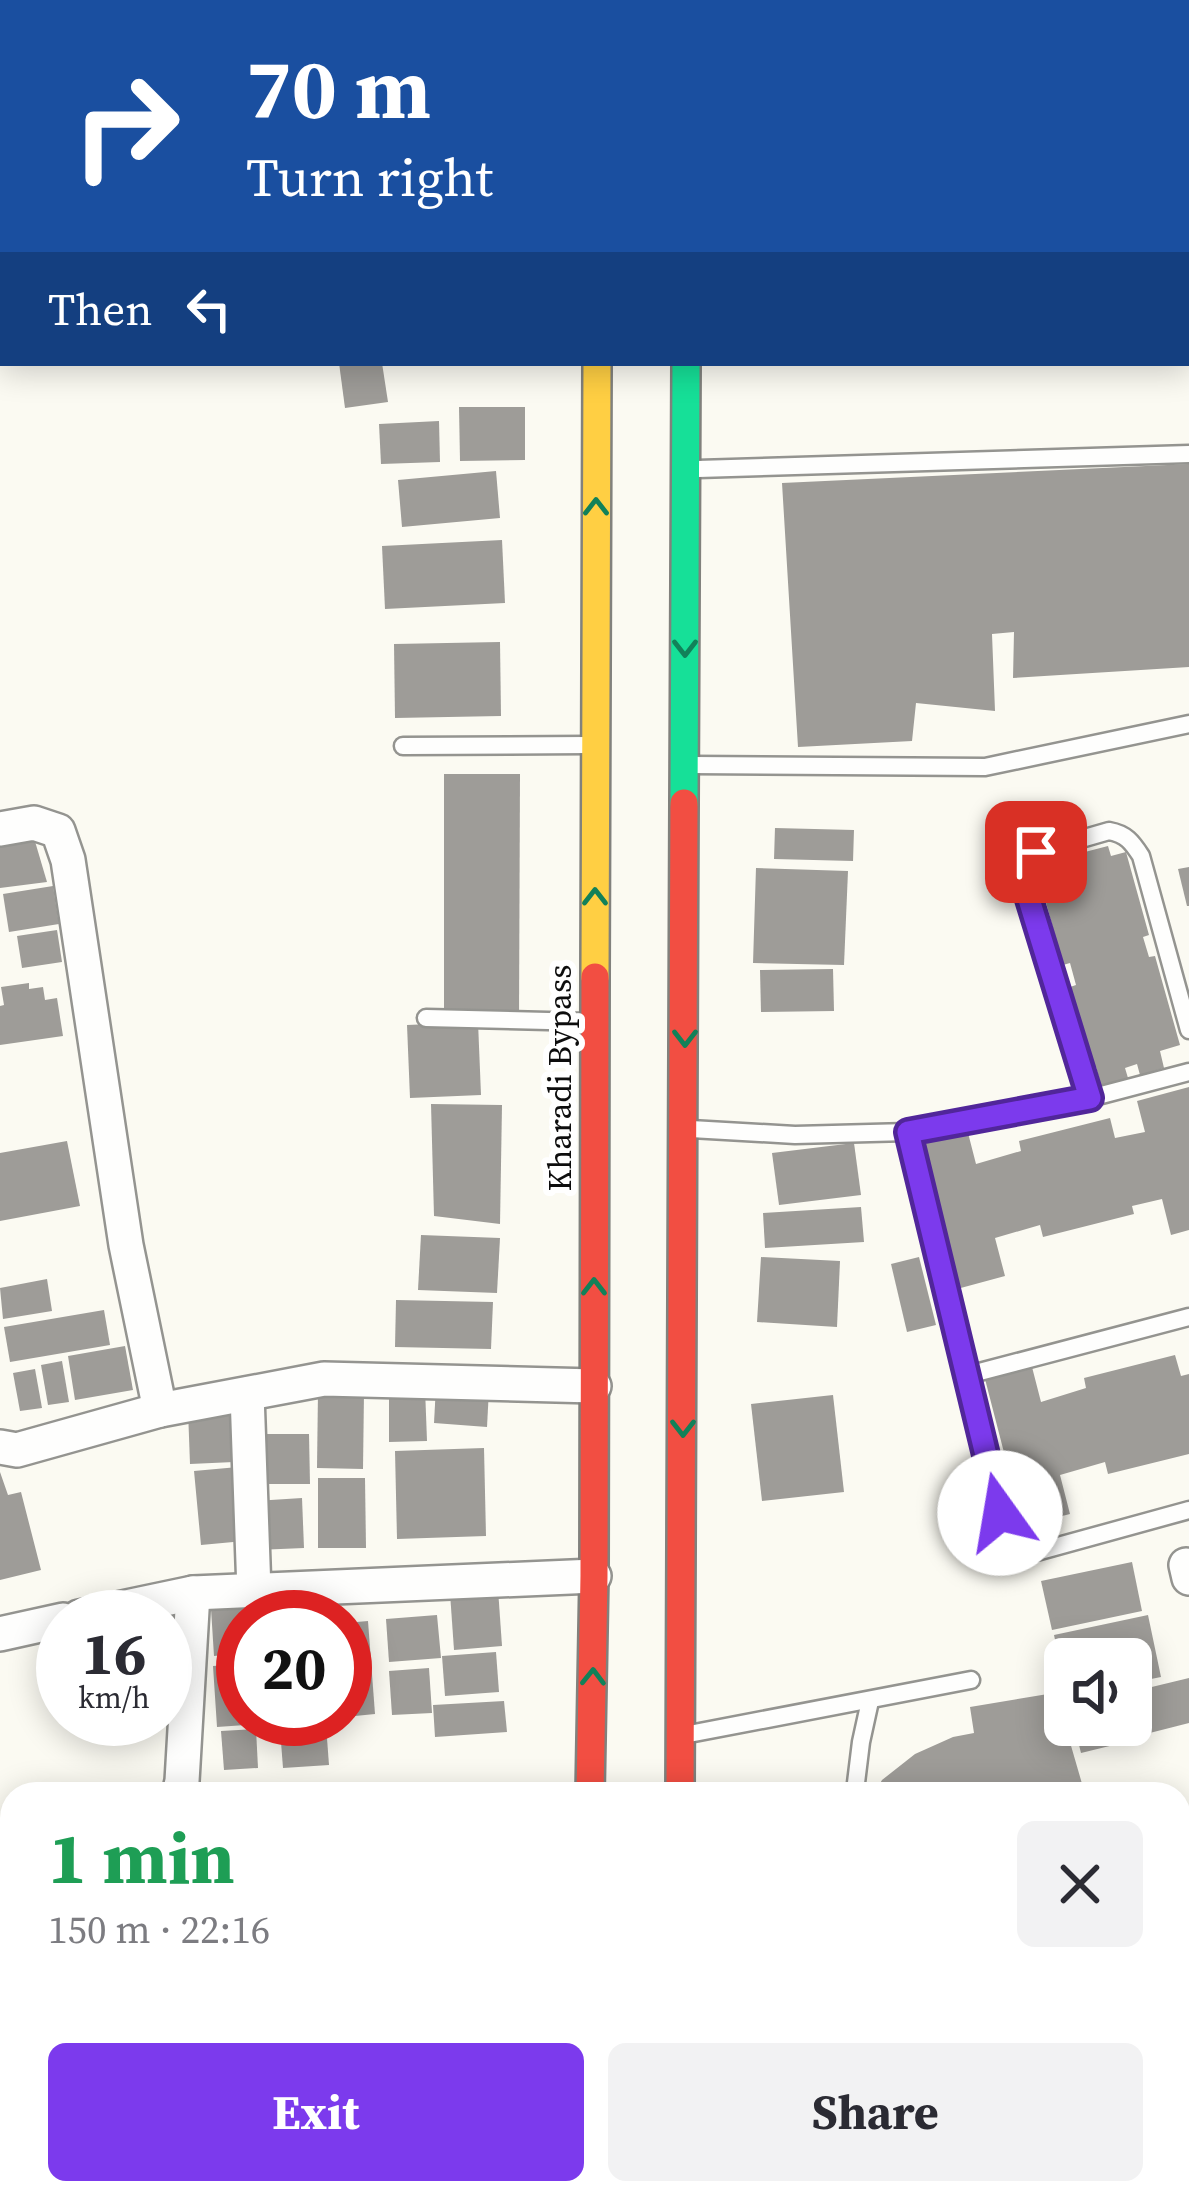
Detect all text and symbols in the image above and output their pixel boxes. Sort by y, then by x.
text: 70 m [246,31,431,146]
icon: right [48,48,204,204]
text: Turn right [246,140,493,214]
icon: left [176,276,242,342]
text: Then [48,278,152,340]
one-way arrow [583,497,609,515]
one-way arrow [672,640,698,658]
pin [985,801,1087,903]
icon: arrive [1003,819,1069,885]
one-way arrow [582,887,608,905]
street label: Kharadi Bypass [537,964,582,1192]
one-way arrow [672,1030,698,1048]
one-way arrow [581,1277,607,1295]
one-way arrow [670,1420,696,1438]
position arrow [937,1450,1063,1576]
speed limit sign: 20 [216,1590,372,1746]
text: 16 [81,1612,147,1694]
map controls [1044,1638,1152,1746]
button: sound [1044,1638,1152,1746]
one-way arrow [580,1667,606,1685]
text: km/h [78,1677,150,1718]
text: 1 min [48,1808,235,1907]
button: close [1017,1821,1143,1947]
text: 150 m · 22:16 [48,1903,270,1956]
button: Exit [48,2043,584,2181]
button: Share [608,2043,1143,2181]

